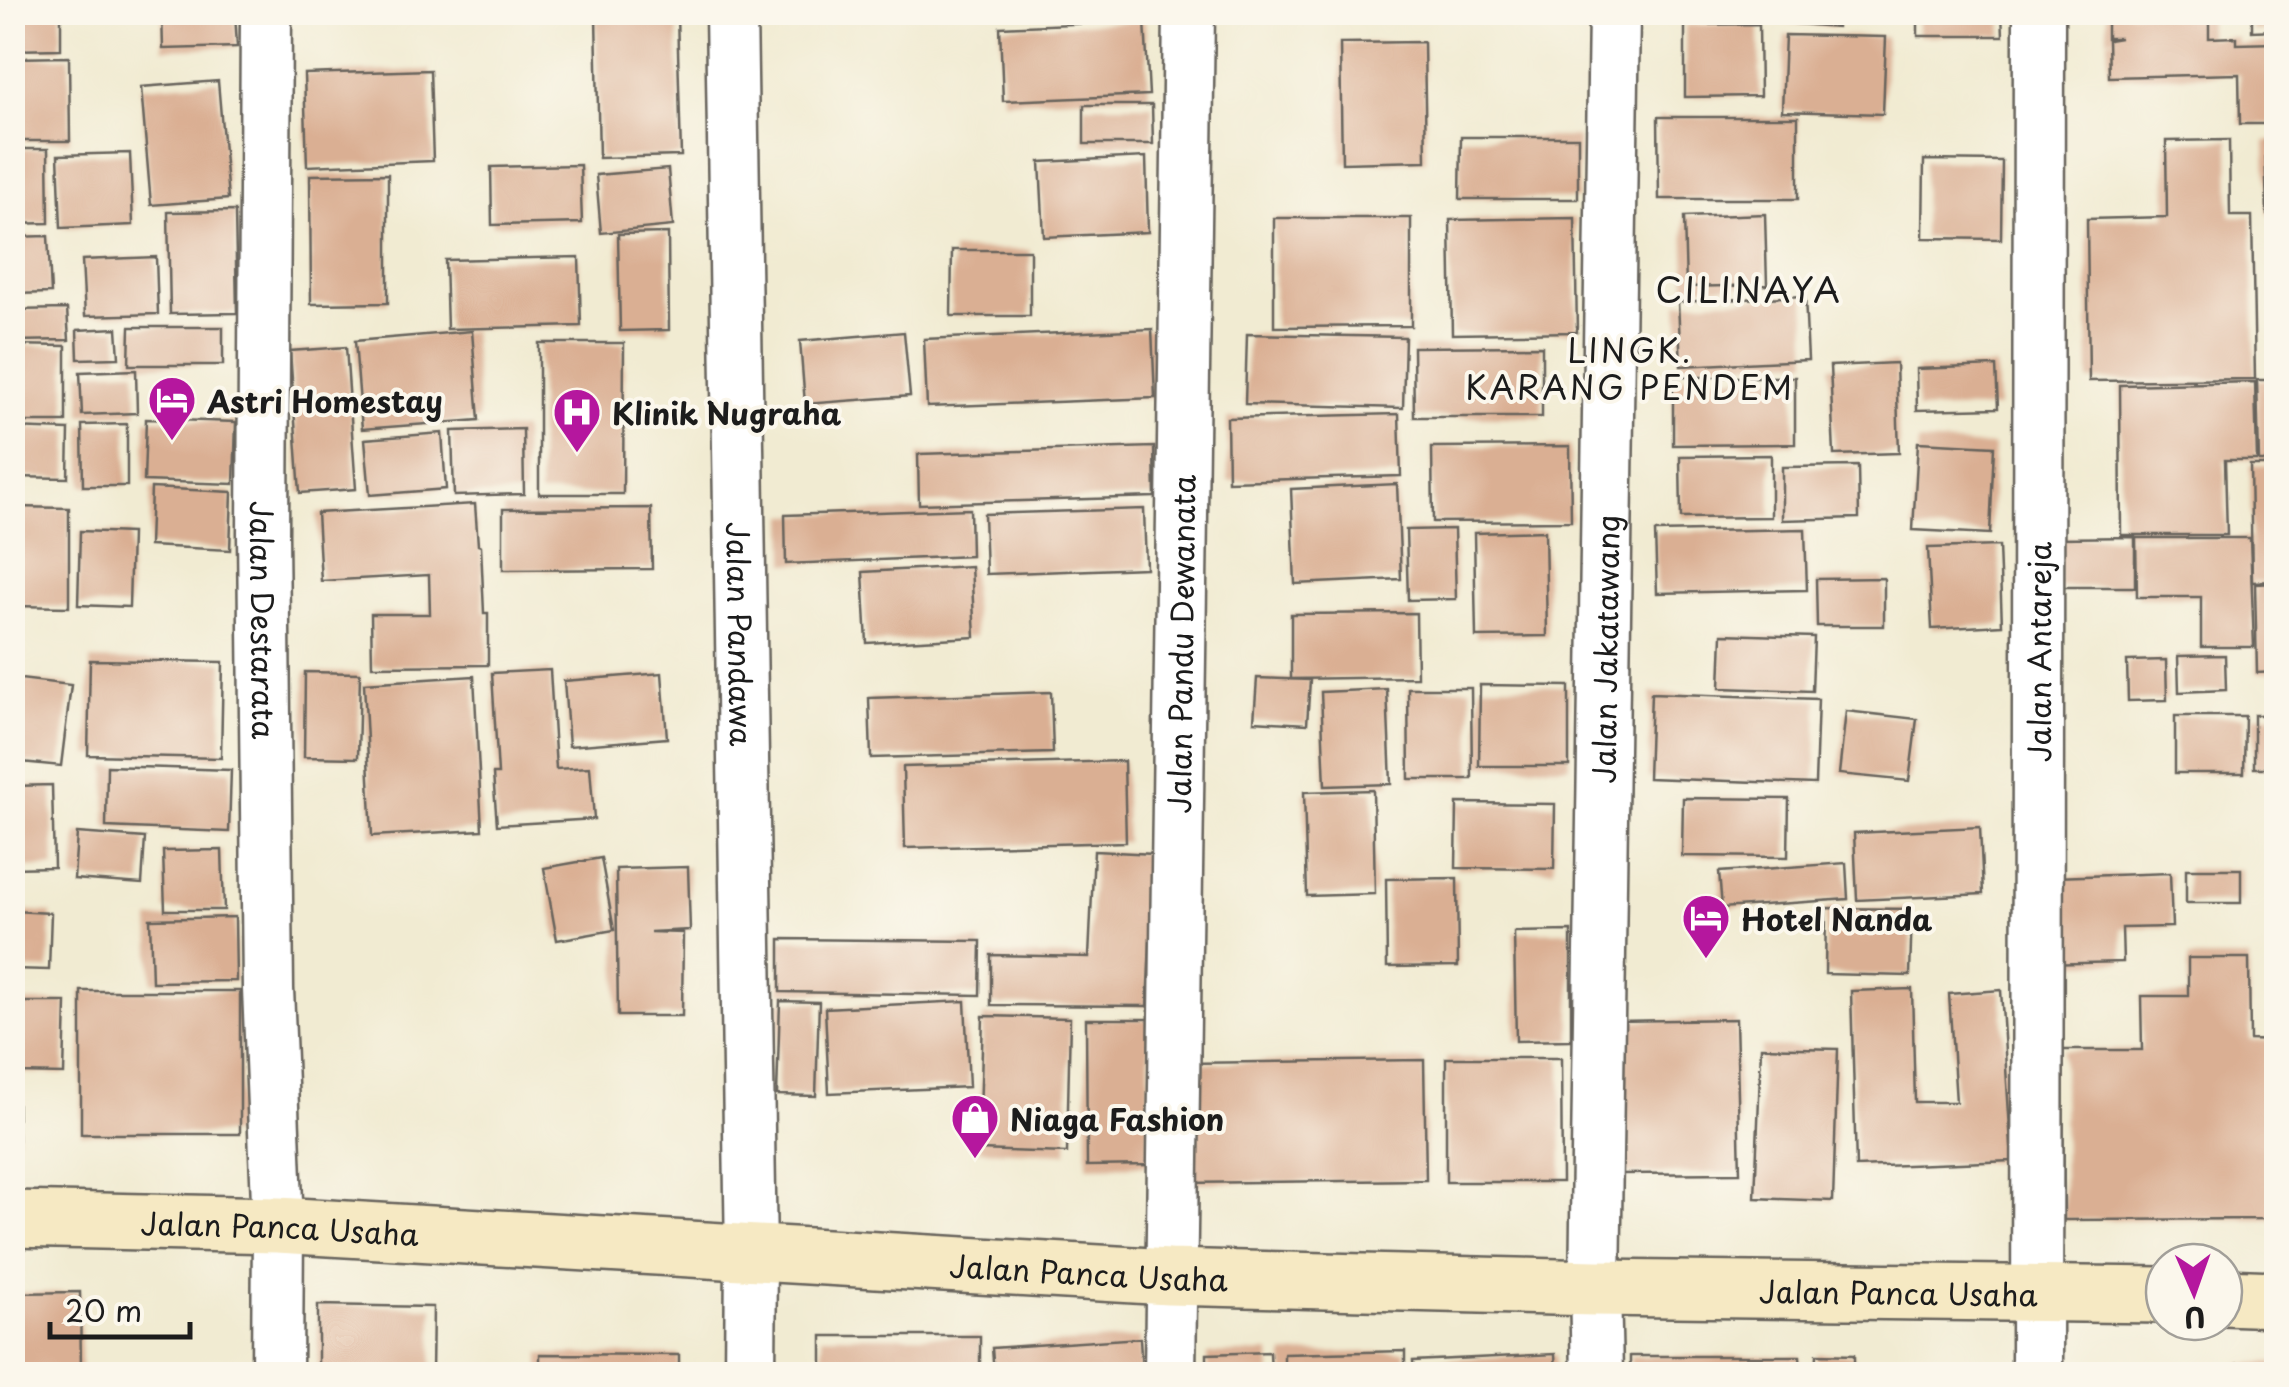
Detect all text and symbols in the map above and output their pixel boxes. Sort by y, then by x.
district label: CILINAYA [1655,262,1843,315]
district label: LINGK. KARANG PENDEM [1465,326,1795,411]
hotel icon: Astri Homestay [146,374,198,442]
place label: Astri Homestay [206,378,443,423]
hospital icon: Klinik Nugraha [551,386,603,454]
place label: Klinik Nugraha [612,390,842,435]
street label: Jalan Pandu Dewanata [1155,474,1205,814]
street label: Jalan Destarata [240,501,288,740]
street label: Jalan Jakatawang [1580,514,1629,784]
street label: Jalan Pandawa [717,521,765,747]
street label: Jalan Antareja [2015,541,2061,762]
hotel icon: Hotel Nanda [1680,892,1732,960]
place label: Hotel Nanda [1741,896,1933,941]
shop icon: Niaga Fashion [949,1092,1001,1160]
place label: Niaga Fashion [1010,1096,1224,1141]
street label: Jalan Panca Usaha [140,1199,421,1256]
street label: Jalan Panca Usaha [948,1242,1229,1301]
north arrow [2144,1242,2244,1342]
street label: Jalan Panca Usaha [1759,1268,2039,1316]
scale bar [50,1277,190,1339]
text: 20 m [65,1287,142,1332]
text: U [2184,1297,2206,1340]

